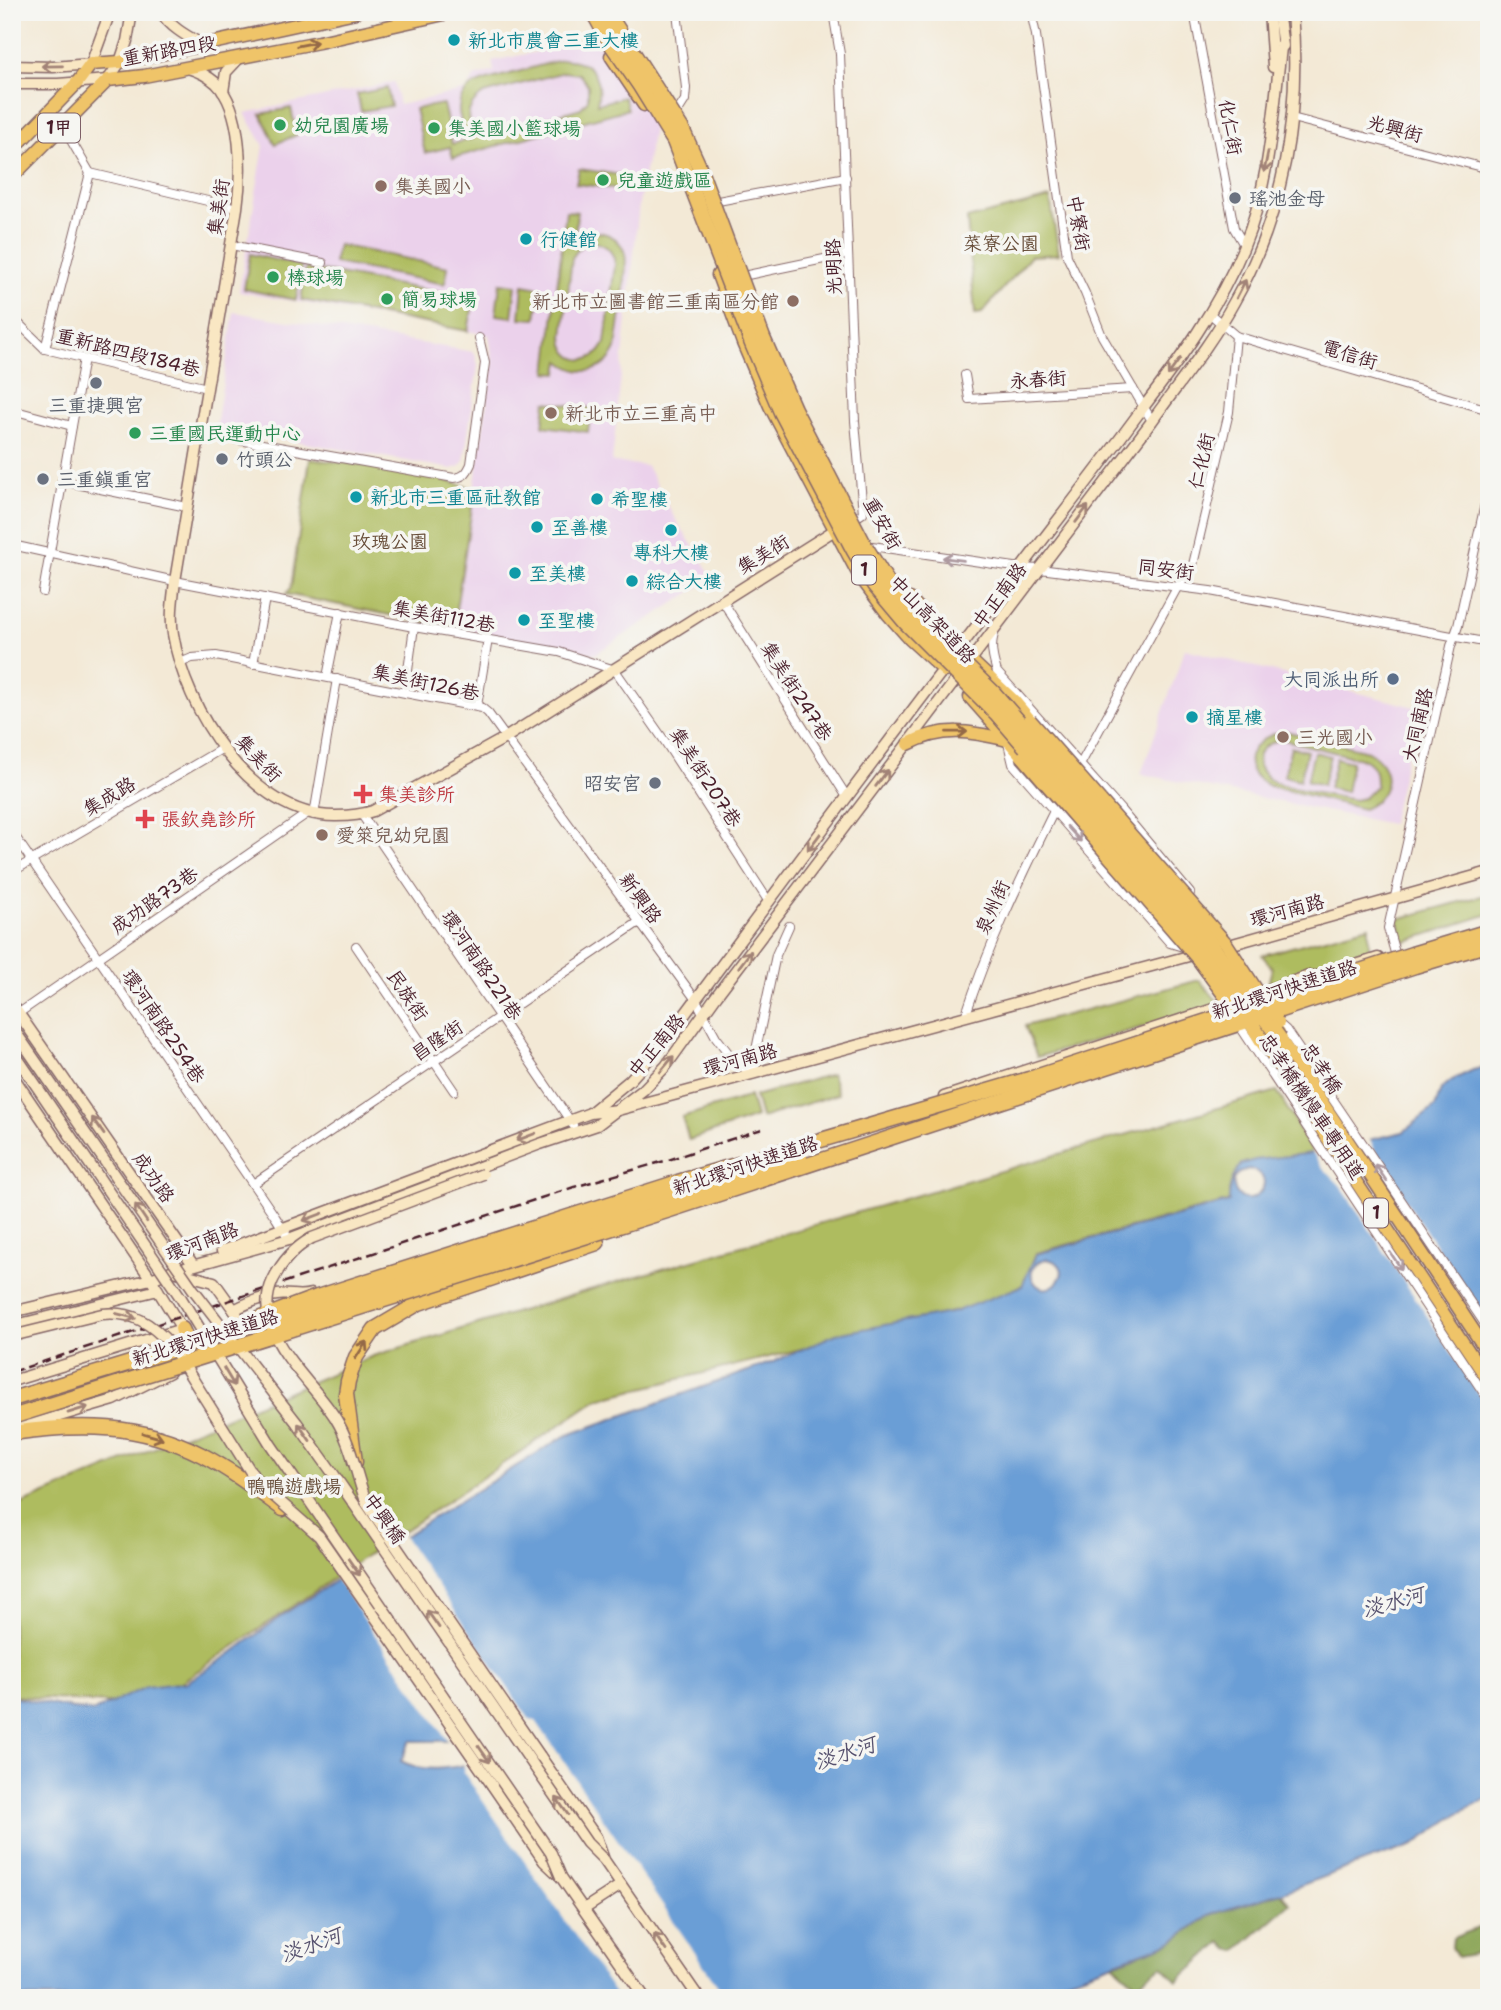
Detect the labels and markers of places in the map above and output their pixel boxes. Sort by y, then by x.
place label: 新北市農會三重大樓 [468,28,639,53]
marker: 新北市農會三重大樓 [446,32,462,48]
place label: 幼兒園廣場 [294,113,389,138]
place label: 集美國小籃球場 [448,116,581,141]
marker: 幼兒園廣場 [272,117,288,133]
marker: 集美國小籃球場 [426,120,442,136]
place label: 兒童遊戲區 [617,168,712,193]
marker: 兒童遊戲區 [595,172,611,188]
place label: 集美國小 [395,174,471,199]
marker: 集美國小 [373,178,389,194]
place label: 瑤池金母 [1249,186,1325,211]
marker: 瑤池金母 [1227,190,1243,206]
place label: 行健館 [540,227,597,252]
marker: 行健館 [518,231,534,247]
place label: 棒球場 [287,265,344,290]
marker: 棒球場 [265,269,281,285]
place label: 簡易球場 [401,287,477,312]
place label: 新北市立圖書館三重南區分館 [532,289,779,314]
marker: 簡易球場 [379,291,395,307]
marker: 新北市立圖書館三重南區分館 [785,293,801,309]
marker: 三重捷興宮 [88,375,104,391]
place label: 三重捷興宮 [48,393,144,418]
place label: 新北市立三重高中 [565,401,717,426]
marker: 新北市立三重高中 [543,405,559,421]
place label: 三重國民運動中心 [149,421,301,446]
marker: 三重國民運動中心 [127,425,143,441]
place label: 竹頭公 [236,447,293,472]
marker: 竹頭公 [214,451,230,467]
place label: 三重鎮重宮 [57,467,152,492]
marker: 三重鎮重宮 [35,471,51,487]
place label: 新北市三重區社教館 [370,485,541,510]
place label: 希聖樓 [611,487,668,512]
marker: 新北市三重區社教館 [348,489,364,505]
marker: 希聖樓 [589,491,605,507]
place label: 至善樓 [551,515,608,540]
marker: 至善樓 [529,519,545,535]
marker: 專科大樓 [663,522,679,538]
place label: 專科大樓 [633,540,709,565]
place label: 至美樓 [529,561,586,586]
marker: 至美樓 [507,565,523,581]
place label: 綜合大樓 [646,569,722,594]
marker: 綜合大樓 [624,573,640,589]
place label: 至聖樓 [538,608,595,633]
marker: 至聖樓 [516,612,532,628]
place label: 大同派出所 [1284,667,1379,692]
marker: 大同派出所 [1385,671,1401,687]
place label: 摘星樓 [1206,705,1263,730]
marker: 摘星樓 [1184,709,1200,725]
place label: 三光國小 [1297,725,1373,750]
marker: 三光國小 [1275,729,1291,745]
place label: 昭安宮 [584,771,641,796]
marker: 昭安宮 [647,775,663,791]
place label: 集美診所 [379,782,455,807]
marker: 集美診所 [353,784,373,804]
place label: 張欽堯診所 [161,807,256,832]
marker: 張欽堯診所 [135,809,155,829]
place label: 愛箂兒幼兒園 [336,823,450,848]
marker: 愛箂兒幼兒園 [314,827,330,843]

